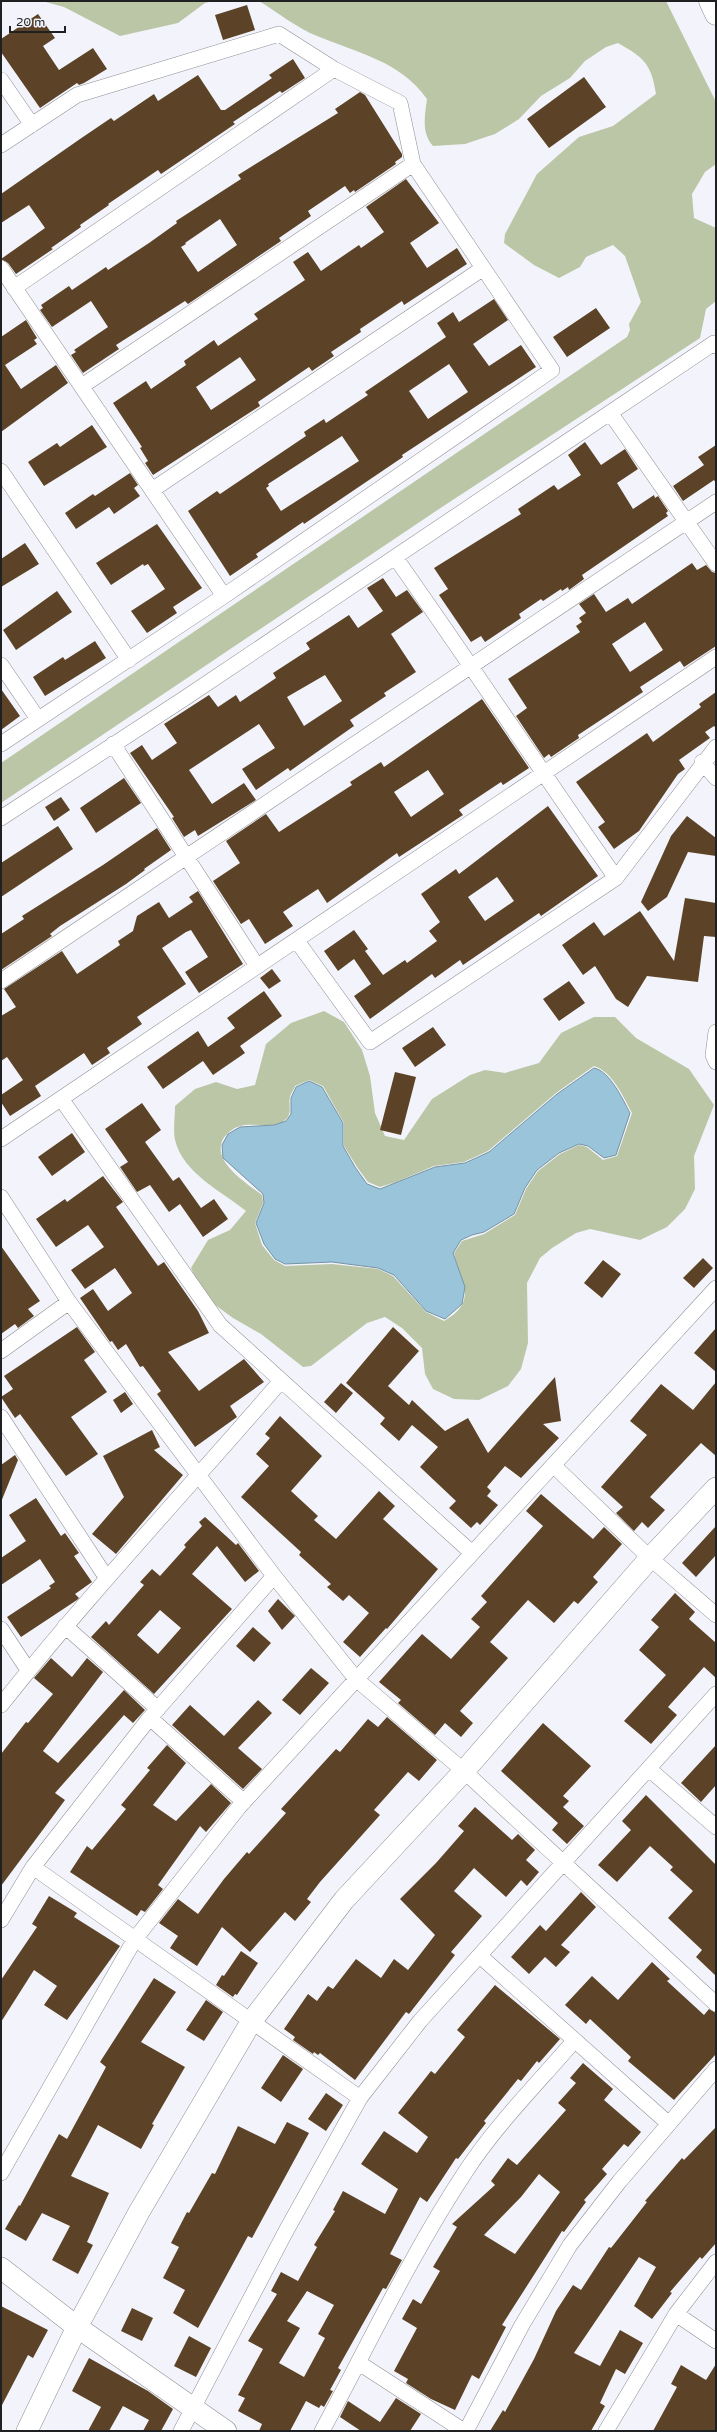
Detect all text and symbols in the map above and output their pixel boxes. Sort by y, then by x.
scale bar [10,8,65,34]
text: 20 m [16,15,45,29]

